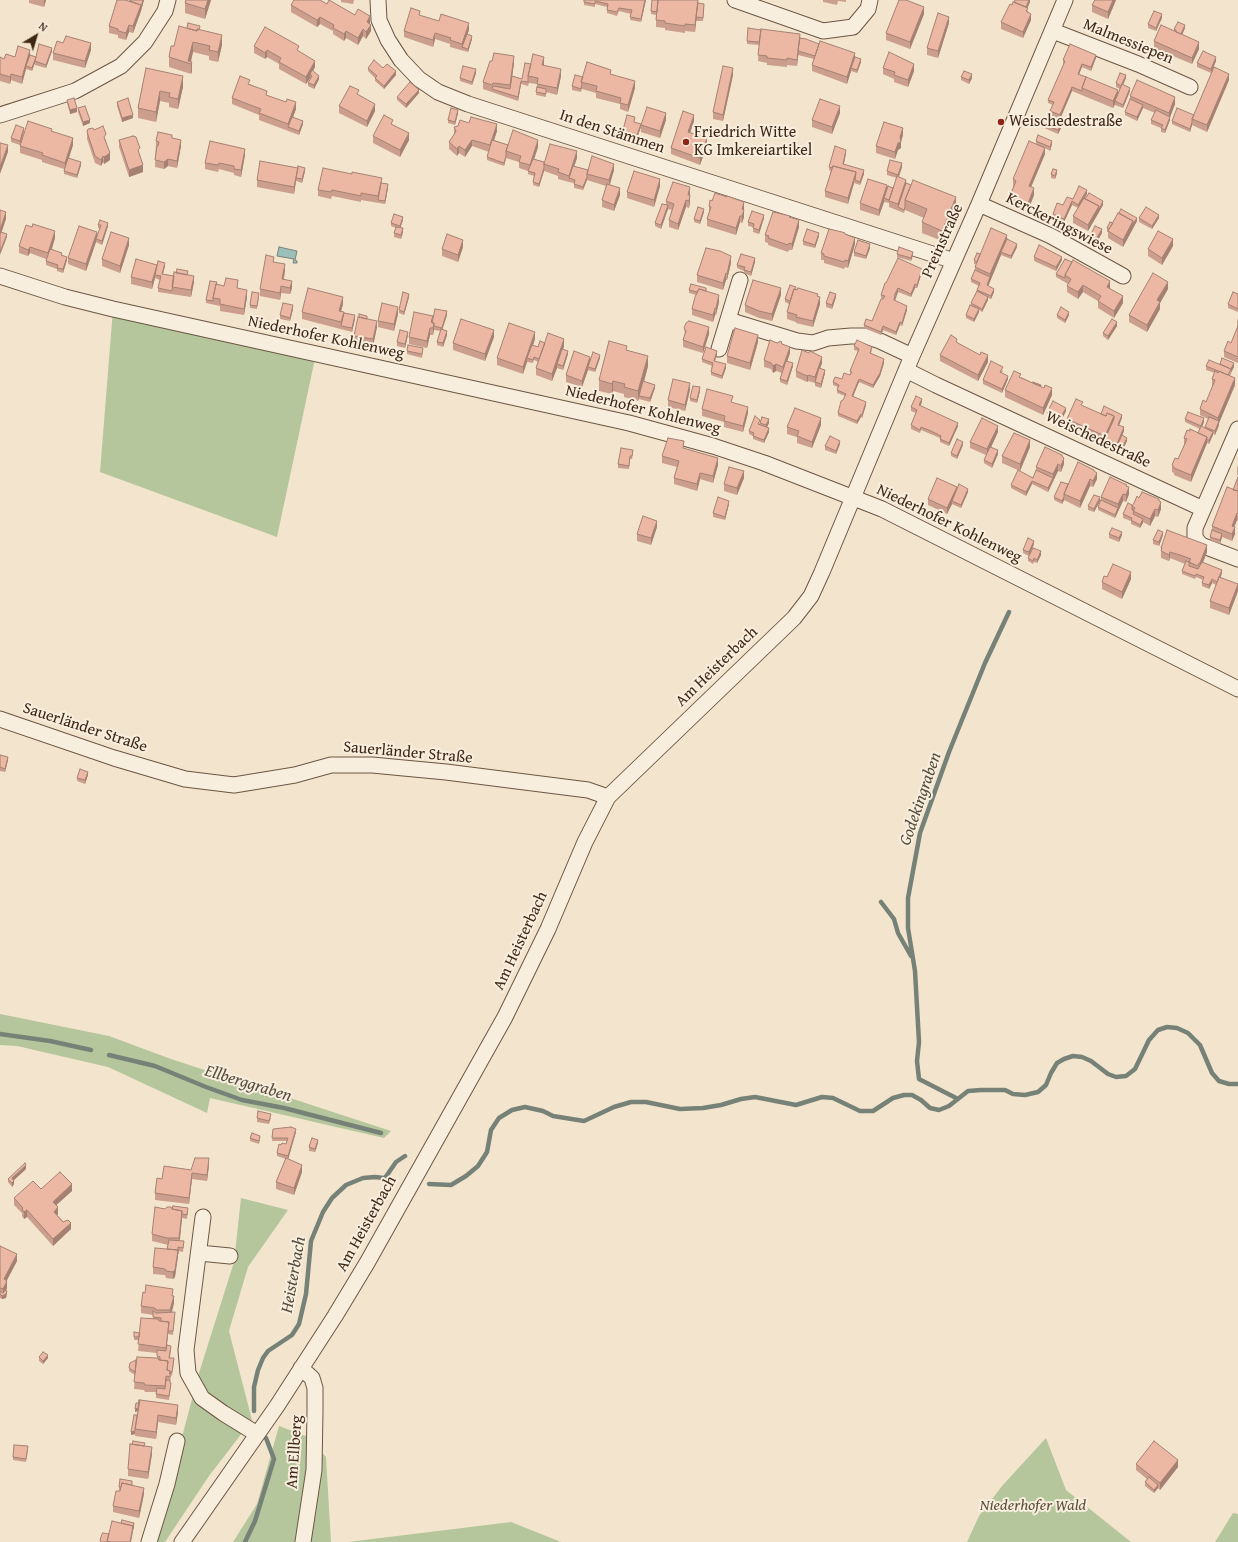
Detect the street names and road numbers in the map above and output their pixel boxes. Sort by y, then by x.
street label: Malmessiepen [1080,15,1176,69]
street label: In den Stämmen [557,106,667,158]
street label: Kerckeringswiese [1002,189,1116,259]
street label: Preinstraße [918,201,968,281]
street label: Niederhofer Kohlenweg [246,312,406,364]
street label: Niederhofer Kohlenweg [563,381,723,439]
street label: Weischedestraße [1042,407,1154,473]
street label: Niederhofer Kohlenweg [873,480,1025,568]
street label: Am Heisterbach [672,623,762,711]
street label: Sauerländer Straße [20,699,150,757]
street label: Sauerländer Straße [343,738,473,768]
street label: Am Heisterbach [490,889,552,993]
street label: Am Heisterbach [333,1173,401,1275]
street label: Am Ellberg [283,1415,307,1489]

